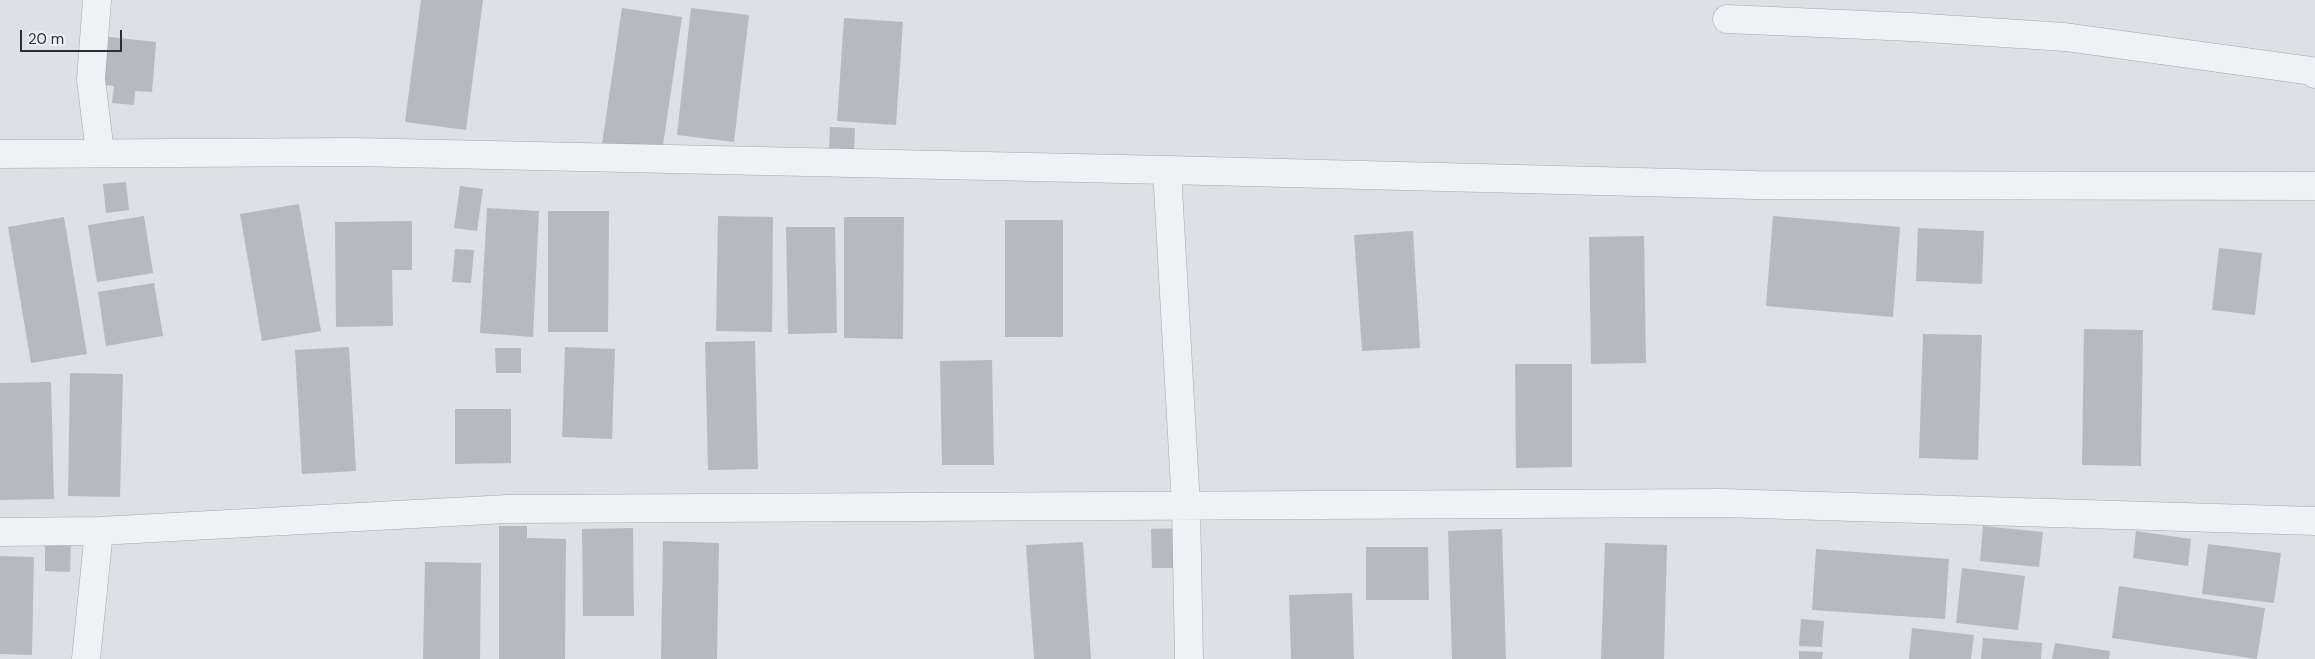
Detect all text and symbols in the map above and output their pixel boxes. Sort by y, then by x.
scale bar [22,20,125,52]
text: 20 m [28,29,64,49]

